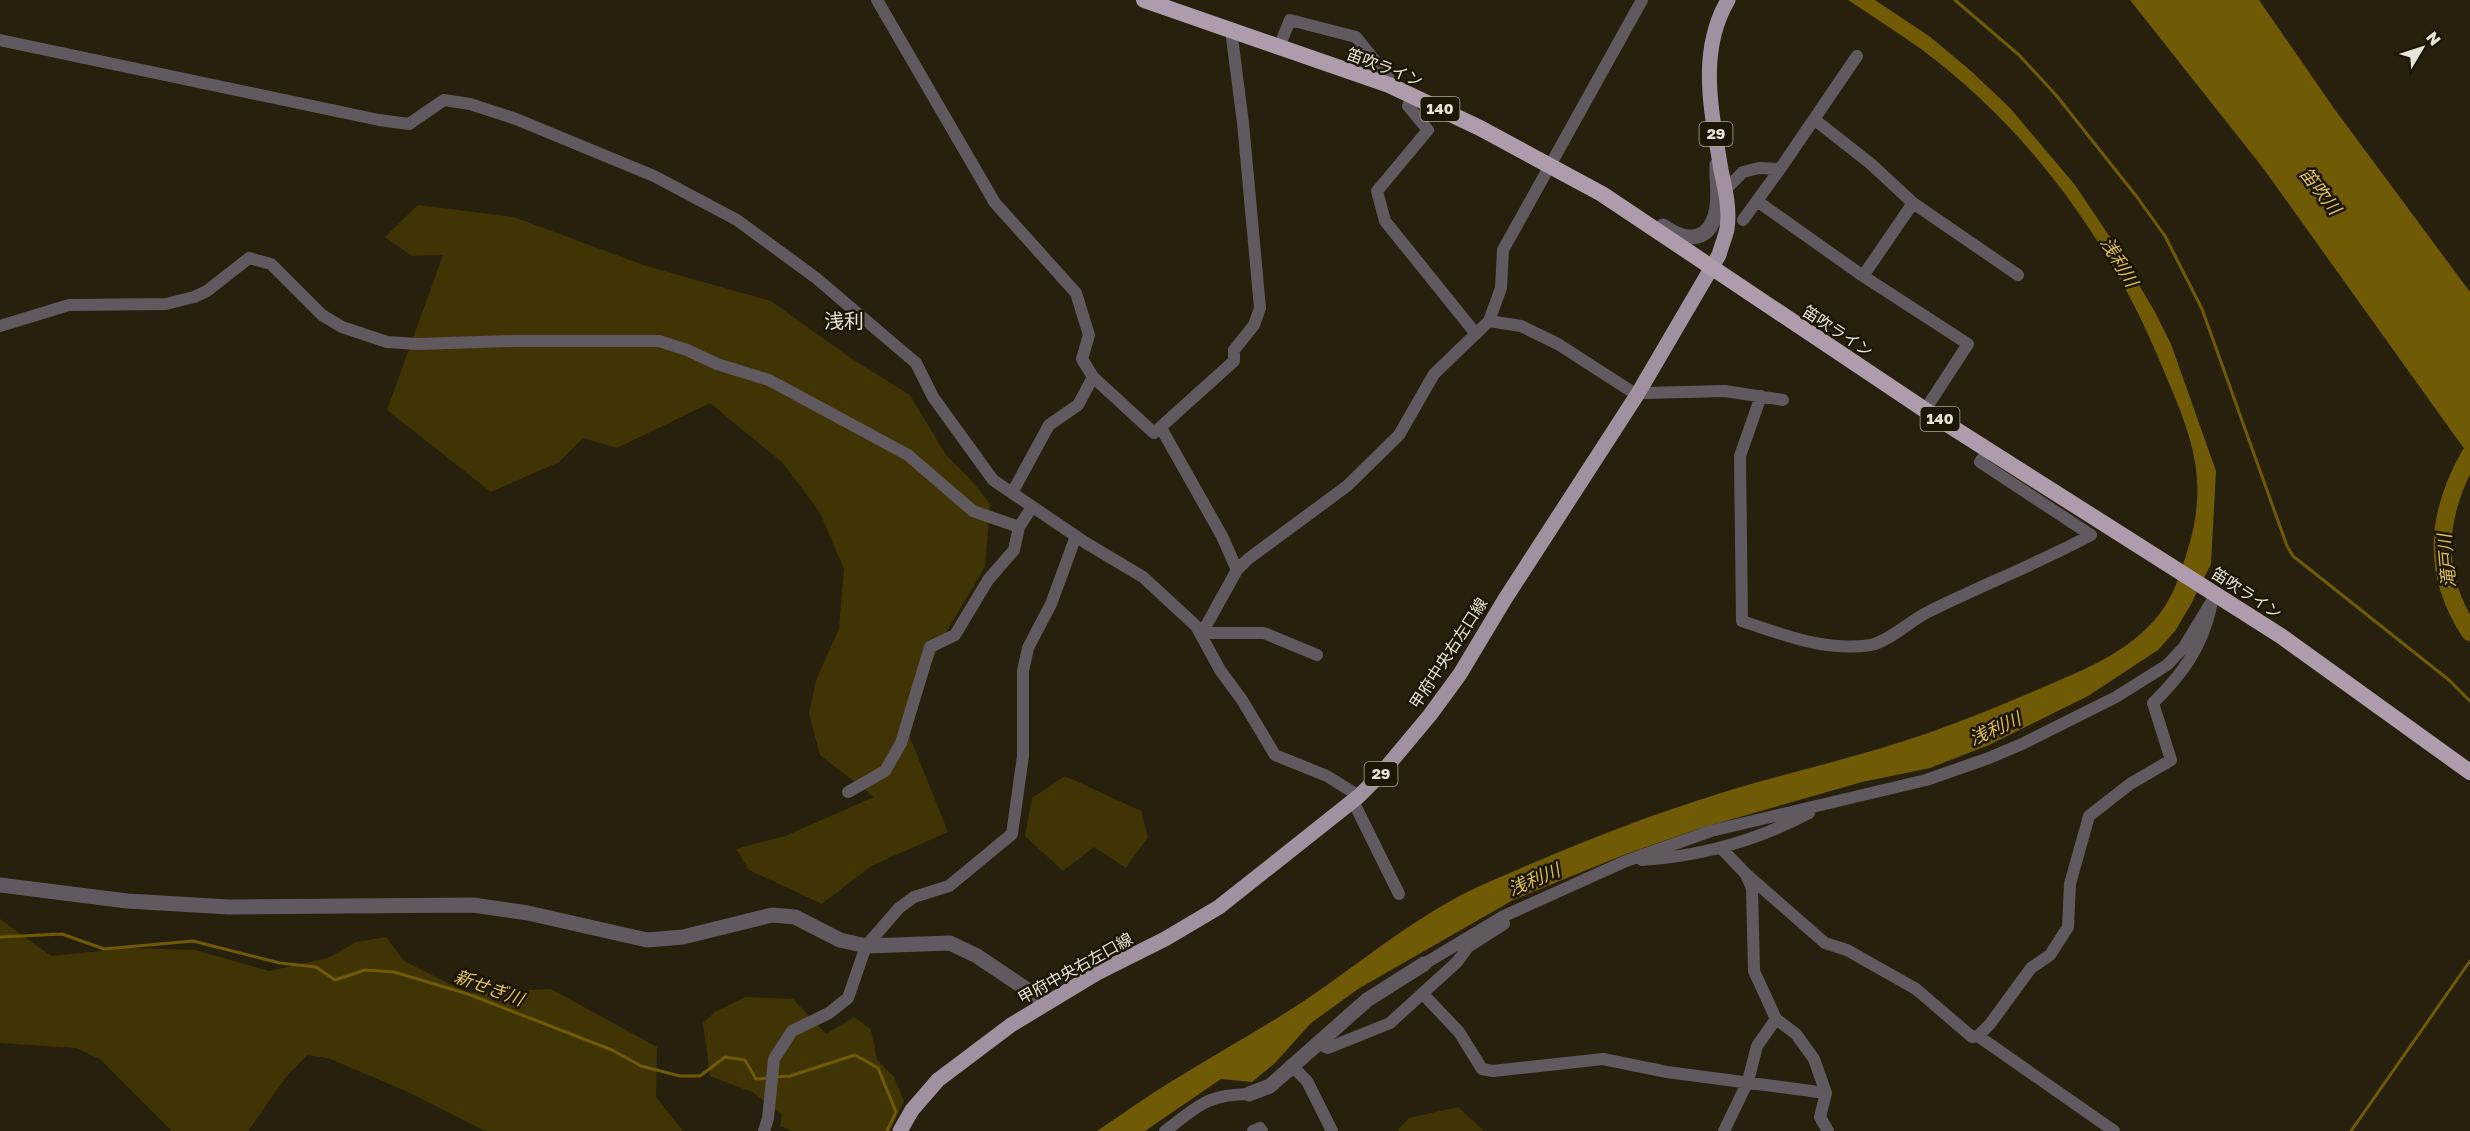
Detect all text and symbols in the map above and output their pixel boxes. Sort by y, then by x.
north arrow [2392,18,2452,78]
text: N [2422,28,2445,50]
street label: 笛吹ライン [1344,43,1426,91]
road number: 140 [1420,97,1460,121]
road number: 29 [1700,122,1732,146]
water label: 笛吹川 [2295,162,2347,220]
water label: 浅利川 [2097,233,2144,292]
street label: 笛吹ライン [1799,301,1877,361]
district label: 浅利 [824,308,864,332]
road number: 140 [1920,407,1960,431]
water label: 滝戸川 [2433,531,2459,589]
street label: 笛吹ライン [2208,563,2286,623]
street label: 甲府中央右左口線 [1405,594,1491,712]
water label: 浅利川 [1965,706,2026,749]
road number: 29 [1364,762,1398,786]
water label: 浅利川 [1504,858,1565,900]
street label: 甲府中央右左口線 [1014,928,1136,1008]
water label: 新せぎ川 [452,964,529,1010]

